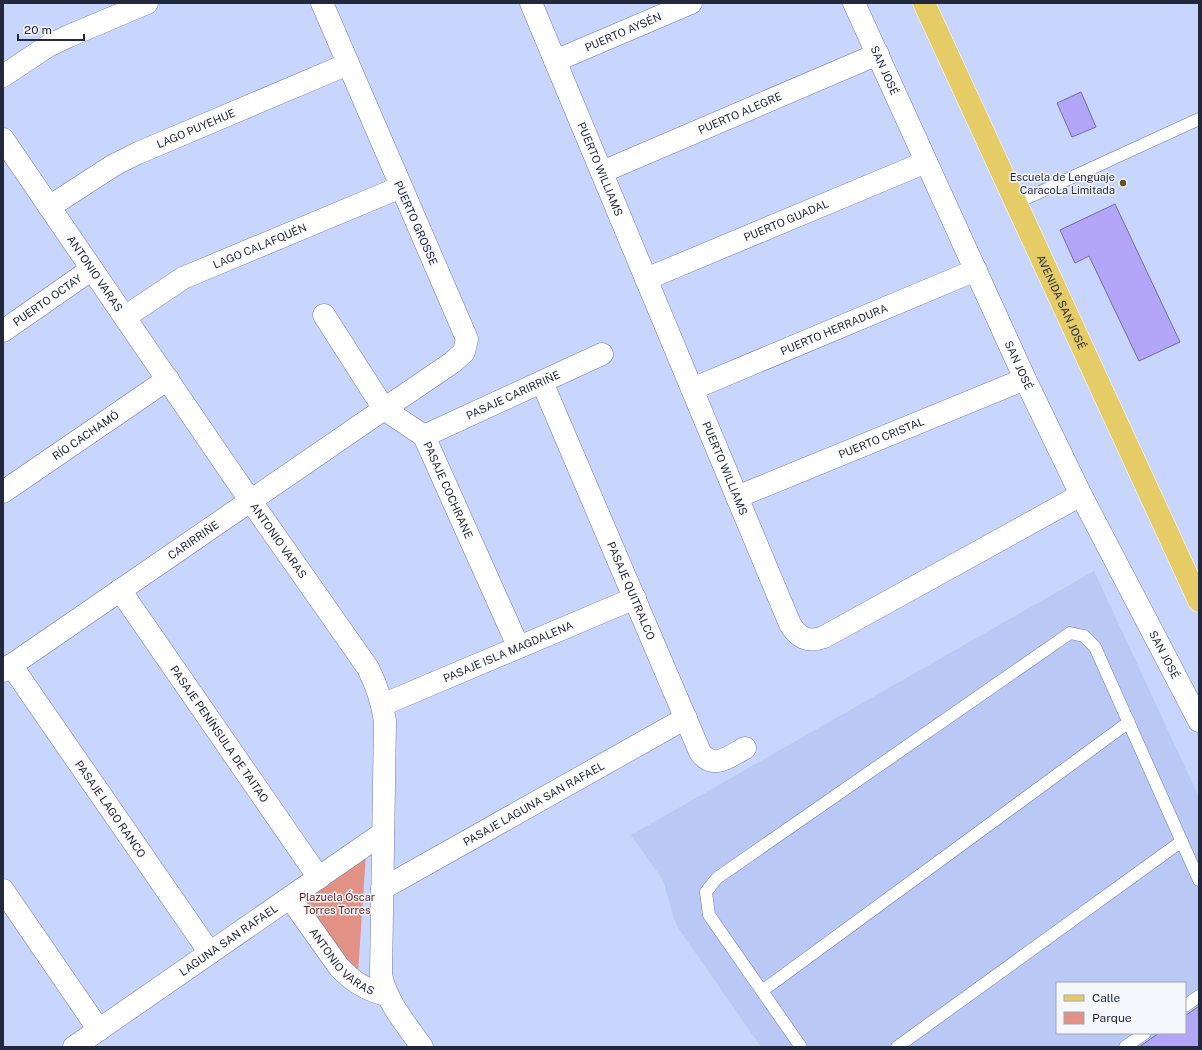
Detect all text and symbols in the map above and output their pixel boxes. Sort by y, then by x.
street label: PUERTO AYSÉN [583,10,663,54]
scale bar [18,16,84,42]
text: 20 m [24,23,52,37]
street label: SAN JOSÉ [868,44,902,97]
street label: PUERTO ALEGRE [696,90,784,136]
street label: LAGO PUYEHUE [155,107,237,150]
street label: PUERTO WILLIAMS [575,121,625,218]
place label: Escuela de Lenguaje CaracoLa Limitada [1010,171,1115,196]
marker: Escuela de Lenguaje CaracoLa Limitada [1118,178,1128,188]
street label: PUERTO GROSSE [392,179,440,267]
street label: PUERTO GUADAL [742,197,831,243]
street label: LAGO CALAFQUÉN [211,221,308,271]
street label: ANTONIO VARAS [65,233,125,314]
street label: AVENIDA SAN JOSÉ [1035,253,1089,351]
street label: PUERTO OCTAY [11,272,84,328]
street label: PUERTO HERRADURA [779,302,890,357]
street label: SAN JOSÉ [1002,339,1036,392]
street label: PASAJE CARIRRIÑE [464,368,562,422]
street label: RÍO CACHAMÓ [50,408,121,462]
street label: PUERTO CRISTAL [837,415,926,461]
street label: PUERTO WILLIAMS [700,420,750,517]
street label: PASAJE COCHRANE [421,440,475,541]
street label: ANTONIO VARAS [248,501,309,580]
street label: CARIRRIÑE [166,518,221,562]
street label: PASAJE QUITRALCO [605,540,657,642]
street label: PASAJE ISLA MAGDALENA [441,619,575,684]
street label: SAN JOSÉ [1147,629,1183,681]
street label: PASAJE PENÍNSULA DE TAITAO [168,663,271,805]
street label: PASAJE LAGO RANCO [73,758,148,860]
street label: PASAJE LAGUNA SAN RAFAEL [461,759,606,848]
park label: Plazuela Óscar Torres Torres [299,890,375,916]
street label: LAGUNA SAN RAFAEL [177,902,280,978]
street label: ANTONIO VARAS [307,926,376,997]
legend [1056,982,1186,1034]
text: Calle [1092,991,1121,1005]
text: Parque [1092,1011,1132,1025]

